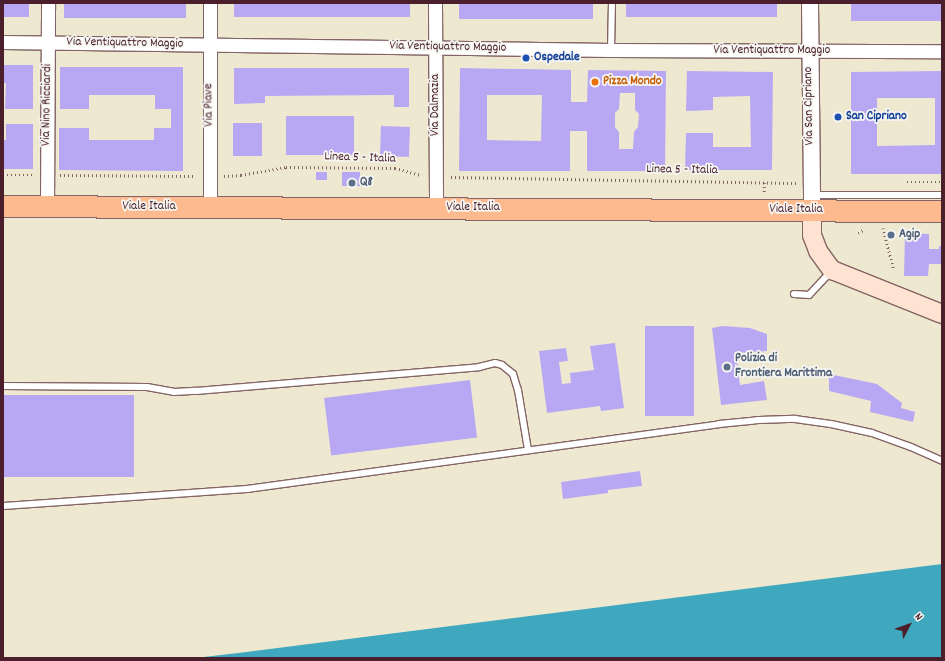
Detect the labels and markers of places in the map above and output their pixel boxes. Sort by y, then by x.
place label: Ospedale [534,50,580,66]
marker: Ospedale [521,53,531,63]
place label: Pizza Mondo [603,74,662,90]
marker: Pizza Mondo [590,77,600,87]
place label: San Cipriano [846,109,907,125]
marker: San Cipriano [833,112,843,122]
place label: Q8 [360,175,373,191]
marker: Q8 [347,178,357,188]
place label: Agip [899,227,920,243]
marker: Agip [886,230,896,240]
place label: Polizia di Frontiera Marittima [735,352,832,383]
marker: Polizia di Frontiera Marittima [722,362,732,372]

